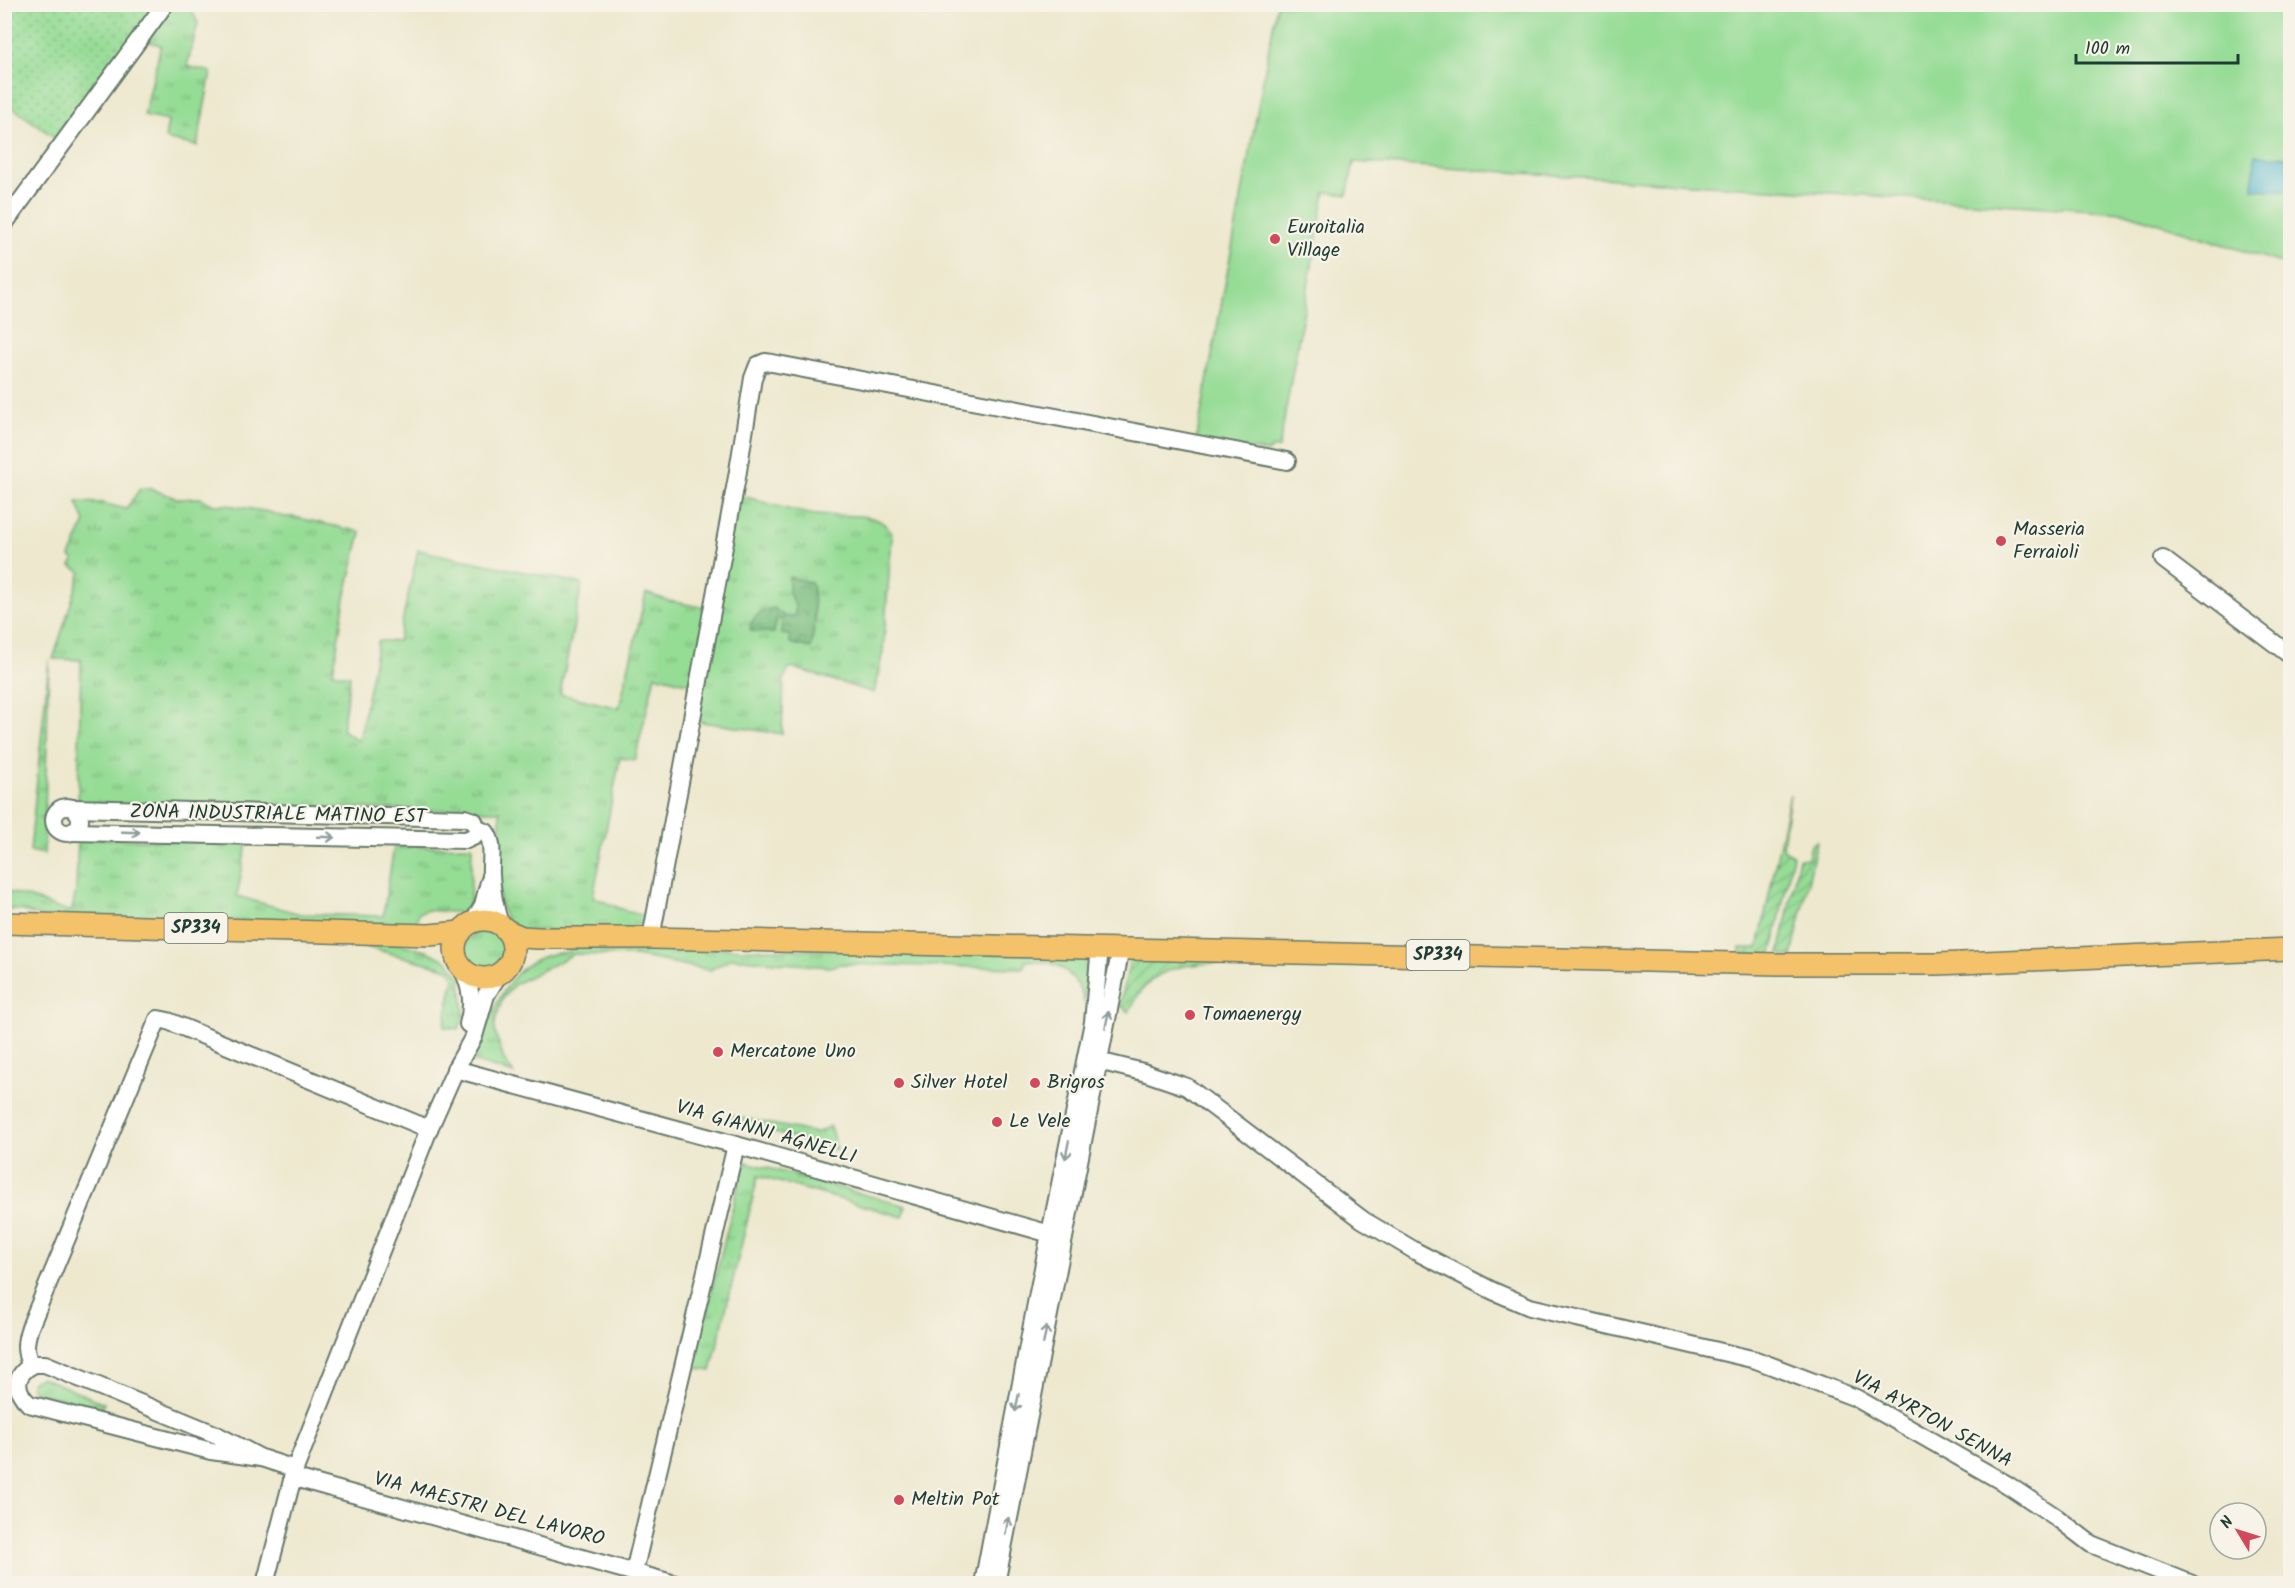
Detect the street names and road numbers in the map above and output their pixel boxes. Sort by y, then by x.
street label: ZONA INDUSTRIALE MATINO EST [129,796,429,834]
road number: SP334 [164,913,228,943]
road number: SP334 [1406,940,1470,970]
street label: VIA GIANNI AGNELLI [672,1092,860,1174]
street label: VIA AYRTON SENNA [1846,1363,2018,1477]
street label: VIA MAESTRI DEL LAVORO [370,1464,608,1556]

